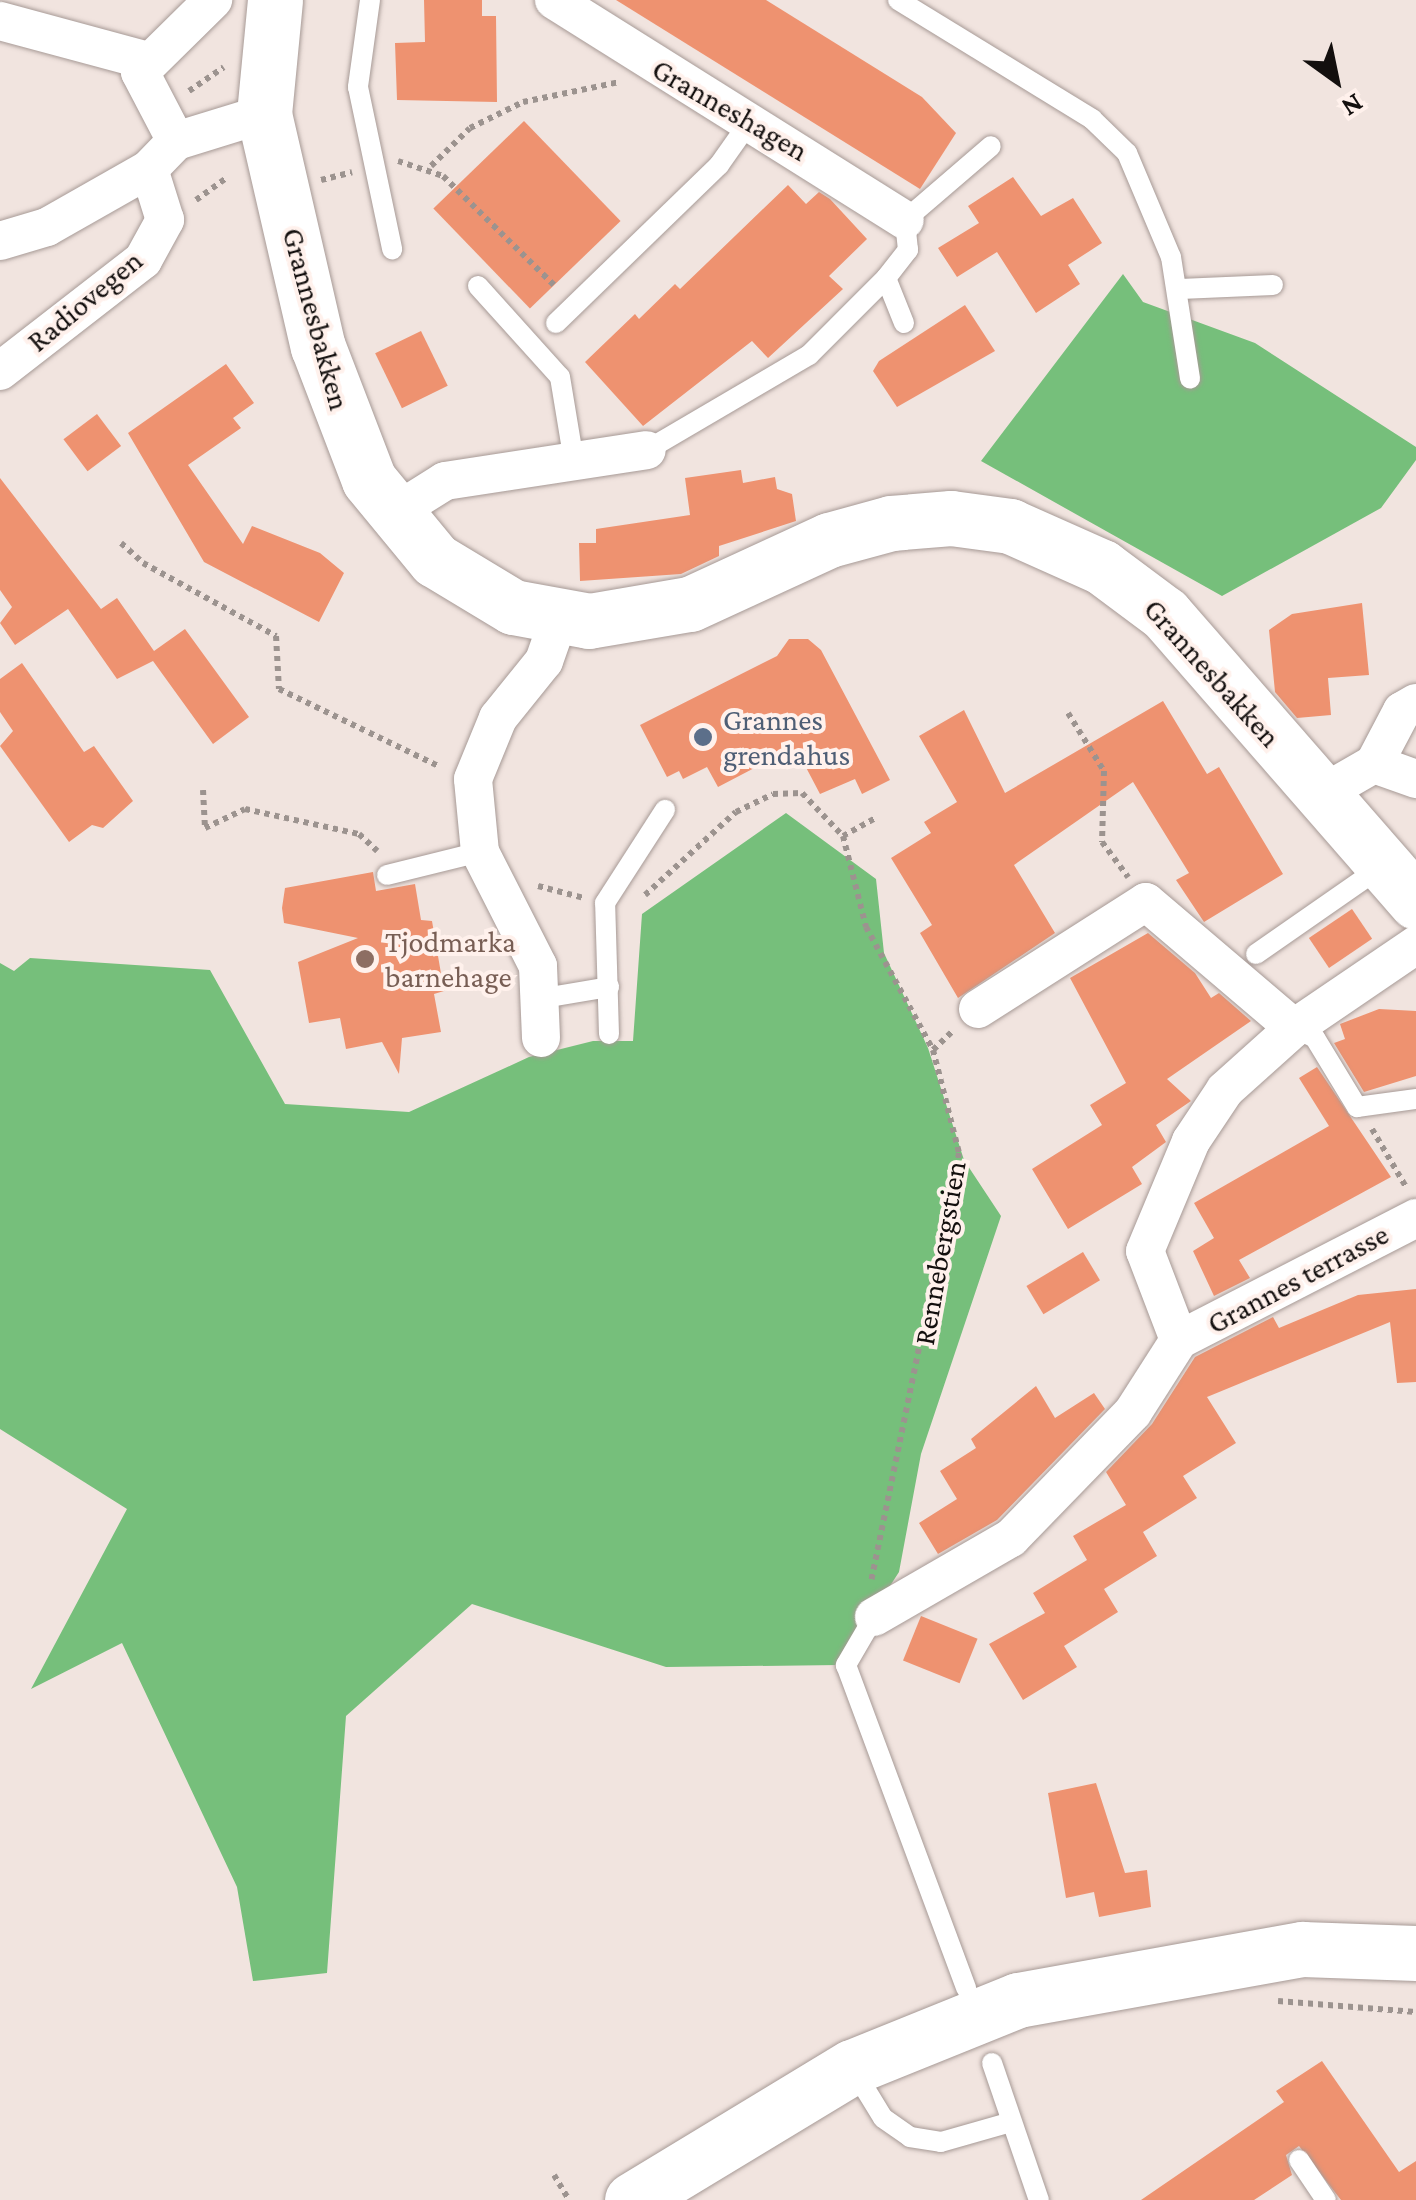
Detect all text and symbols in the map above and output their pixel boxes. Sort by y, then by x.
north arrow [1286,30,1386,130]
street label: Granneshagen [646,51,814,169]
text: N [1336,87,1369,124]
street label: Grannesbakken [274,224,358,414]
street label: Radiovegen [20,242,150,360]
street label: Grannesbakken [1136,591,1288,755]
place label: Grannes grendahus [723,702,850,772]
marker: Grannes grendahus [692,726,714,748]
place label: Tjodmarka barnehage [385,924,516,994]
marker: Tjodmarka barnehage [354,948,376,970]
street label: Rennebergstien [906,1158,974,1348]
street label: Grannes terrasse [1201,1216,1395,1342]

